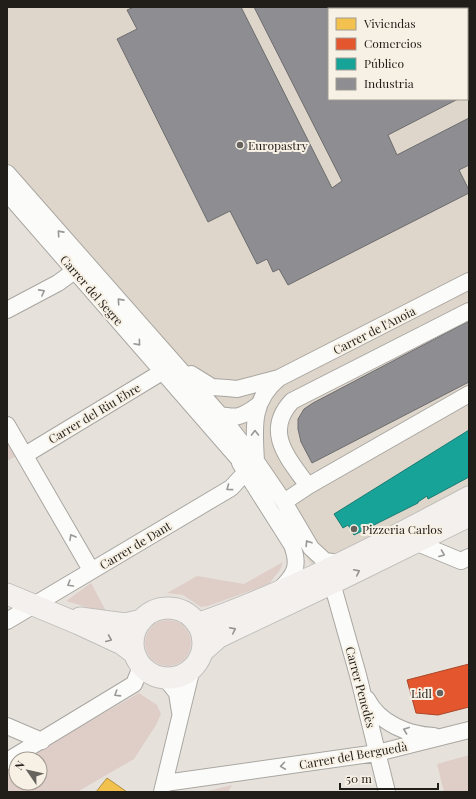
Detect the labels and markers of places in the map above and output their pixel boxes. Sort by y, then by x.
place label: Europastry [248,137,308,153]
marker: Europastry [235,140,245,150]
place label: Pizzeria Carlos [362,521,442,537]
marker: Pizzeria Carlos [349,524,359,534]
place label: Lidl [411,685,433,701]
marker: Lidl [435,688,445,698]

